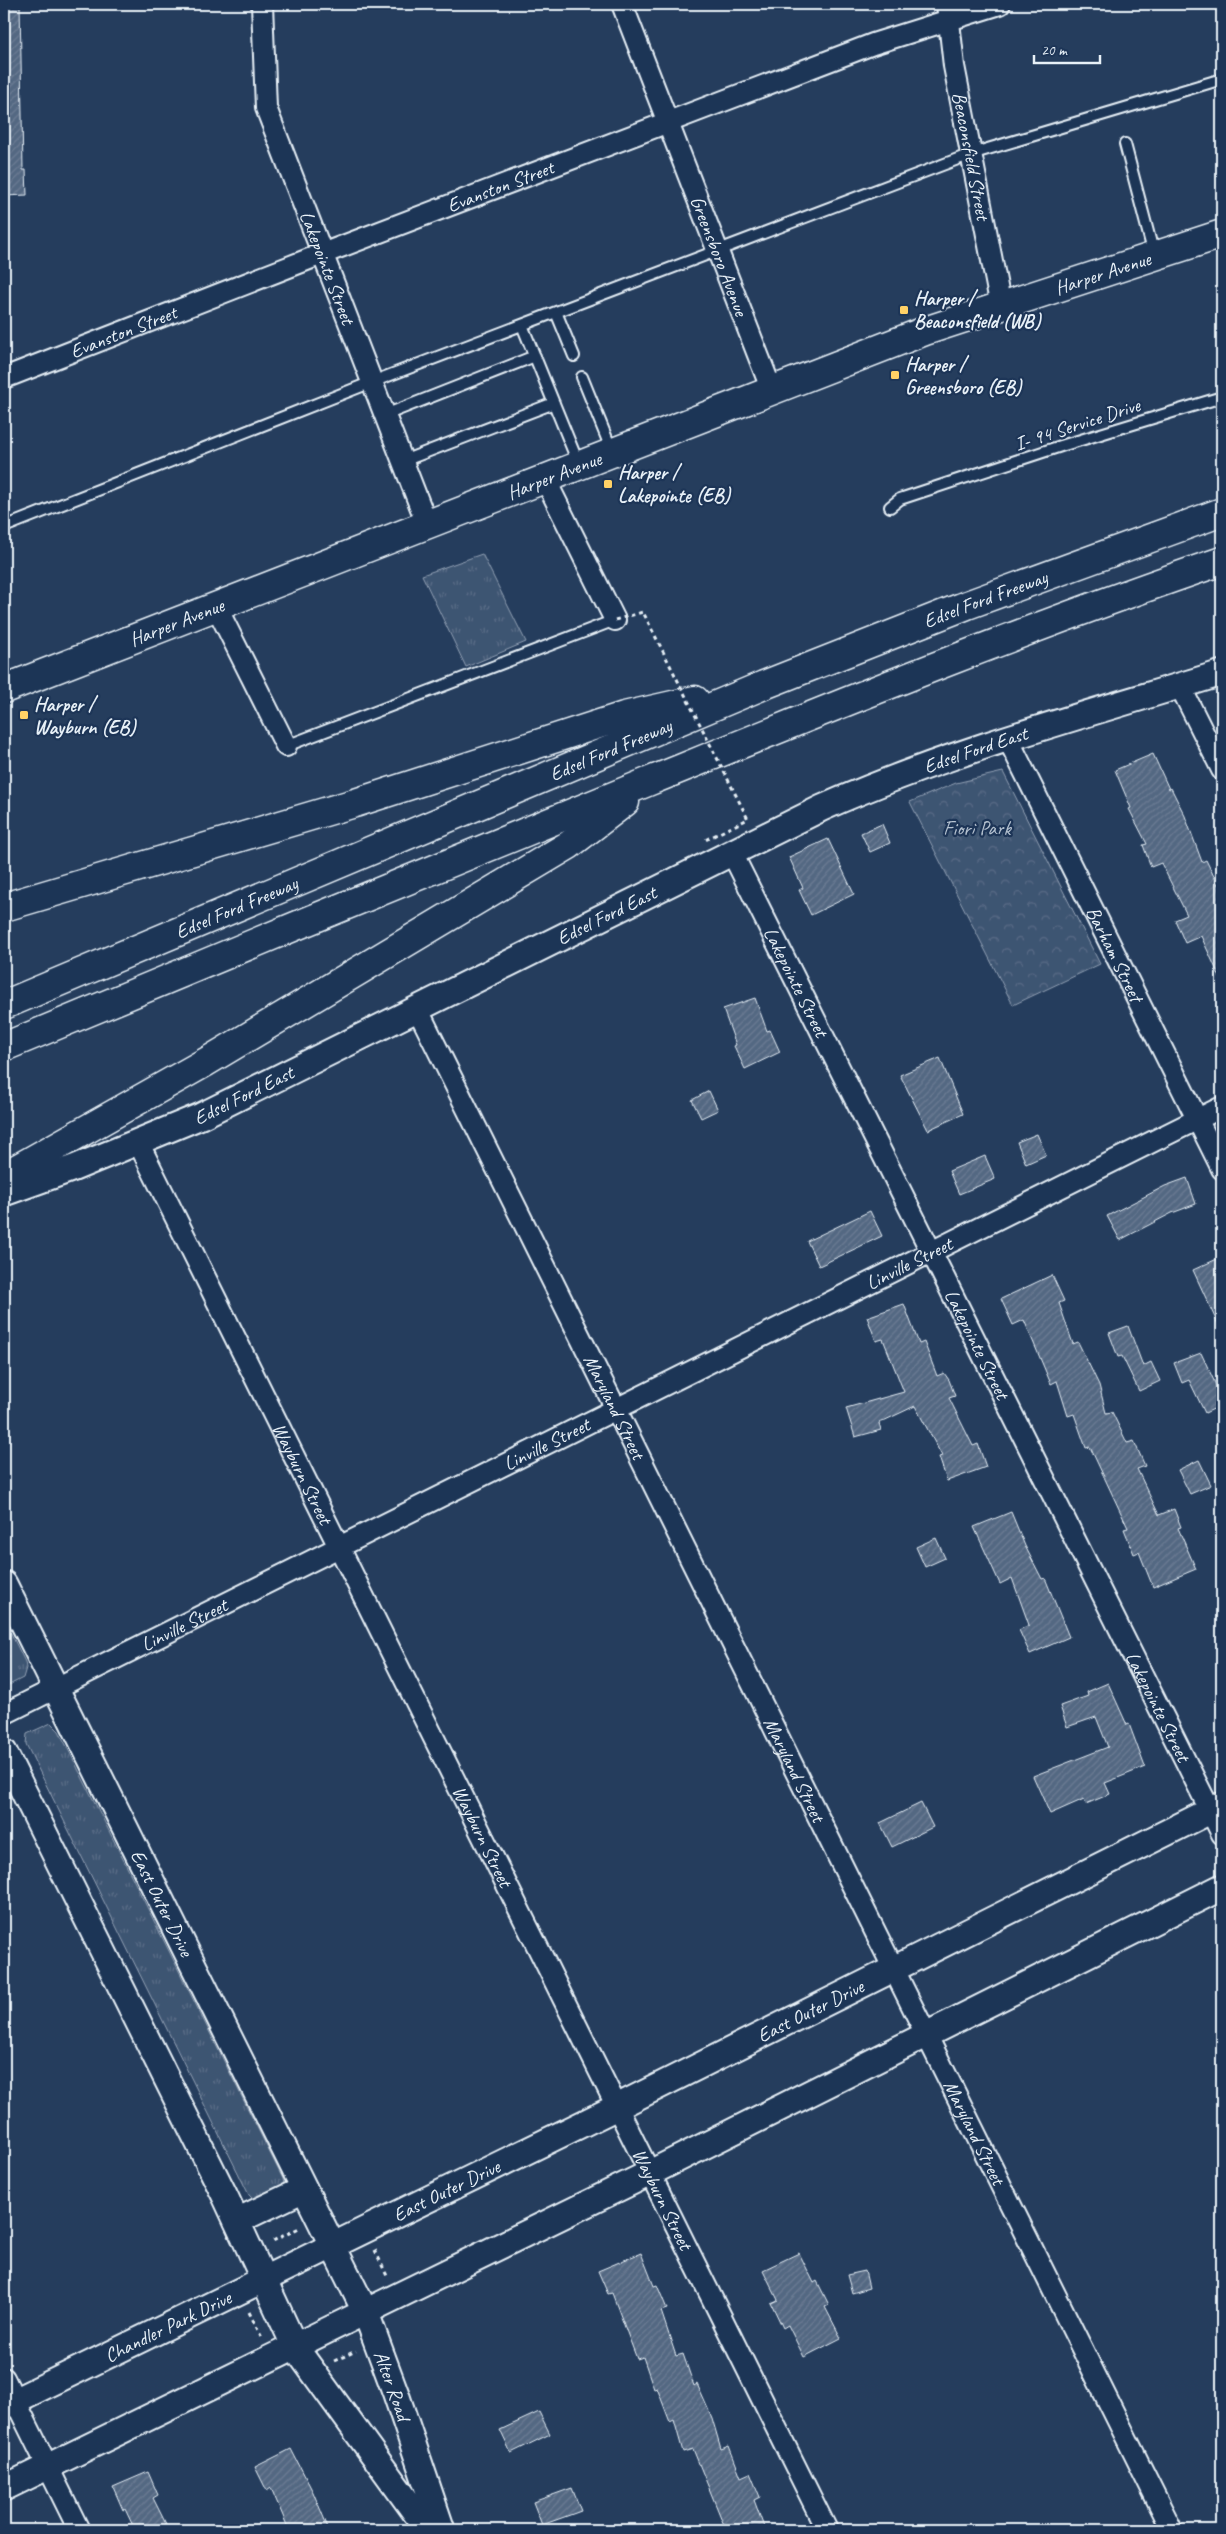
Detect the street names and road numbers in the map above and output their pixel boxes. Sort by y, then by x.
street label: Beaconsfield Street [946,90,996,225]
street label: Evanston Street [444,154,559,218]
street label: Greensboro Avenue [685,192,754,321]
street label: Lakepointe Street [294,207,361,330]
street label: Harper Avenue [1052,246,1155,301]
street label: Evanston Street [67,299,182,364]
street label: I- 94 Service Drive [1011,392,1144,456]
street label: Harper Avenue [503,446,606,505]
street label: Edsel Ford Freeway [920,564,1052,634]
street label: Harper Avenue [126,592,229,652]
street label: Edsel Ford Freeway [546,713,677,787]
street label: Edsel Ford East [920,720,1033,779]
street label: Edsel Ford Freeway [172,870,302,944]
street label: Edsel Ford East [553,879,663,951]
street label: Barham Street [1080,902,1150,1009]
street label: Lakepointe Street [758,923,835,1043]
street label: Edsel Ford East [190,1059,300,1131]
street label: Linville Street [862,1230,958,1295]
street label: Lakepointe Street [939,1285,1016,1406]
street label: Maryland Street [578,1350,652,1465]
street label: Linville Street [499,1411,596,1476]
street label: Wayburn Street [266,1419,339,1531]
street label: Linville Street [137,1592,234,1657]
street label: Lakepointe Street [1120,1648,1197,1768]
street label: Maryland Street [758,1713,832,1828]
street label: Wayburn Street [447,1782,519,1893]
street label: East Outer Drive [125,1846,199,1962]
street label: East Outer Drive [753,1973,869,2048]
street label: Maryland Street [938,2076,1012,2191]
street label: Wayburn Street [627,2144,699,2256]
street label: East Outer Drive [389,2153,505,2227]
street label: Chandler Park Drive [100,2285,237,2368]
street label: Alter Road [368,2347,417,2427]

